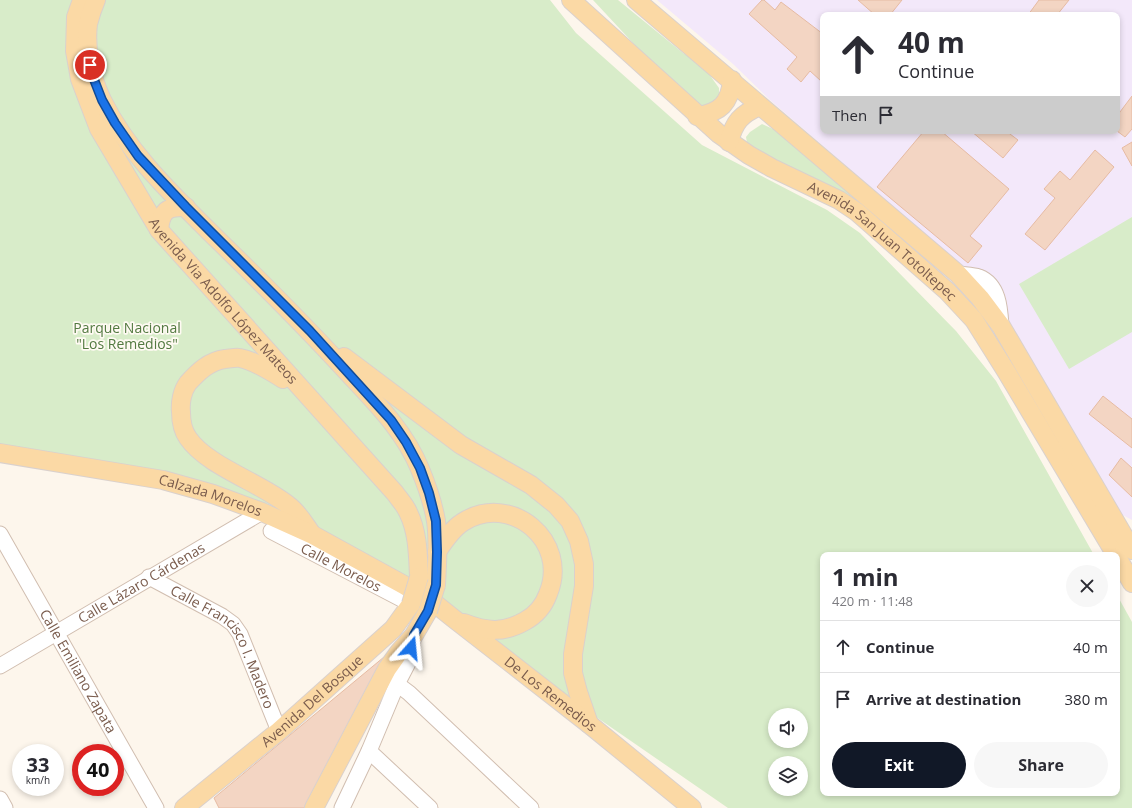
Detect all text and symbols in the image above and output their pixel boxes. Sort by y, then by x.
text: 40 m [898,23,965,61]
icon: ahead [832,28,884,80]
pin [73,48,107,82]
icon: arrive [79,54,101,76]
text: Continue [898,59,974,83]
icon: arrive [875,104,897,126]
text: Then [832,105,867,125]
street label: Avenida San Juan Totoltepec [805,177,961,305]
street label: Avenida Via Adolfo López Mateos [145,214,303,388]
park label: Parque Nacional "Los Remedios" [73,318,181,353]
street label: Calzada Morelos [157,469,265,520]
street label: Calle Lázaro Cárdenas [74,538,208,627]
street label: Calle Morelos [298,538,385,596]
text: 1 min [832,560,899,593]
button: close [1066,565,1108,607]
street label: Calle Francisco I. Madero [167,580,279,711]
text: 420 m · 11:48 [832,592,913,610]
street label: Calle Emiliano Zapata [36,606,121,737]
position arrow [390,627,432,669]
icon: ahead [832,636,854,658]
text: Continue [866,637,934,657]
text: 40 m [1073,637,1108,657]
street label: Avenida Del Bosque [257,650,367,751]
street label: De Los Remedios [501,652,601,736]
icon: arrive [832,688,854,710]
text: Arrive at destination [866,689,1021,709]
text: 380 m [1064,689,1108,709]
map controls [768,708,808,796]
button: sound [768,708,808,748]
button: Exit [832,742,966,788]
button: Share [974,742,1108,788]
speed limit sign: 40 [72,744,124,796]
text: 33 [27,751,49,778]
button: layers [768,756,808,796]
text: km/h [26,773,50,787]

